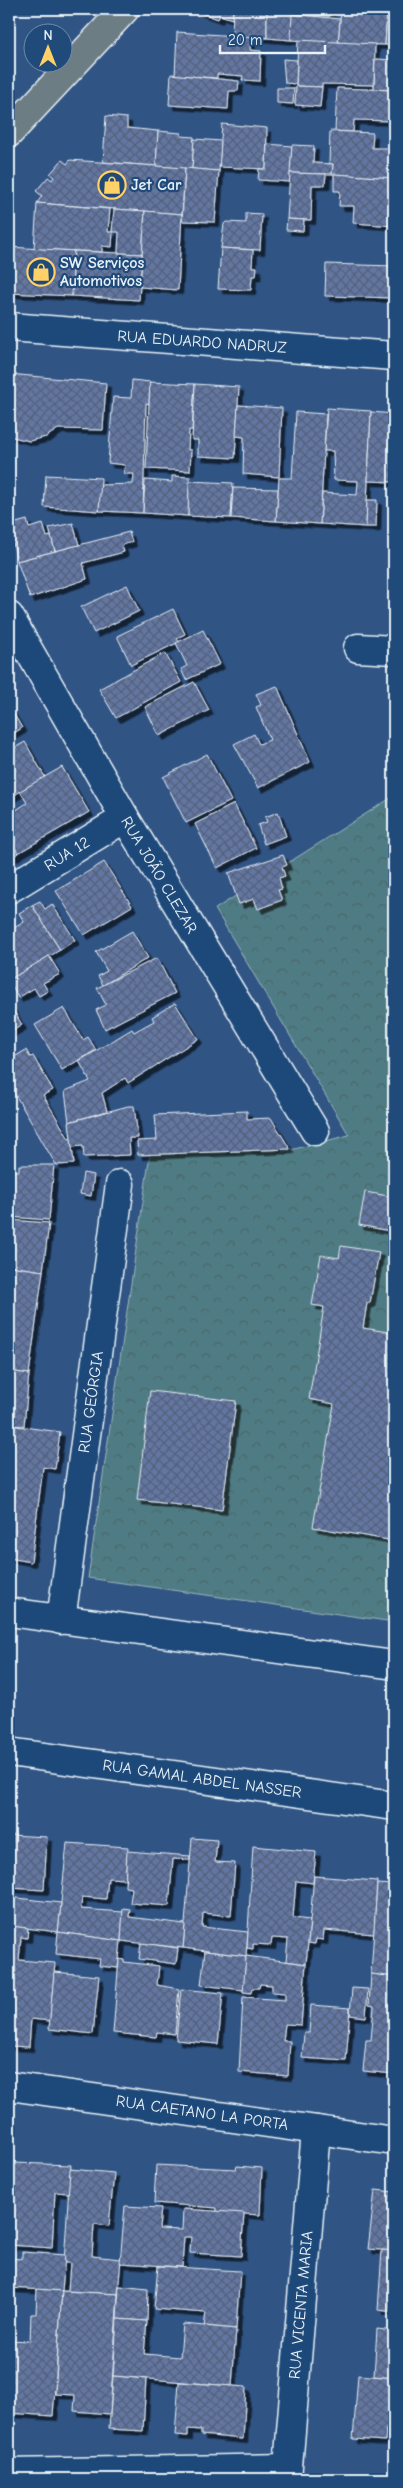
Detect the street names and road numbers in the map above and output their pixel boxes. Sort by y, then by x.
street label: RUA EDUARDO NADRUZ [117,327,287,357]
street label: RUA JOÃO CLEZAR [117,813,201,937]
street label: RUA 12 [41,833,93,875]
street label: RUA GEÓRGIA [74,1350,107,1454]
street label: RUA GAMAL ABDEL NASSER [101,1756,303,1802]
street label: RUA CAETANO LA PORTA [115,2092,289,2134]
street label: RUA VICENTA MARIA [286,2230,316,2380]

